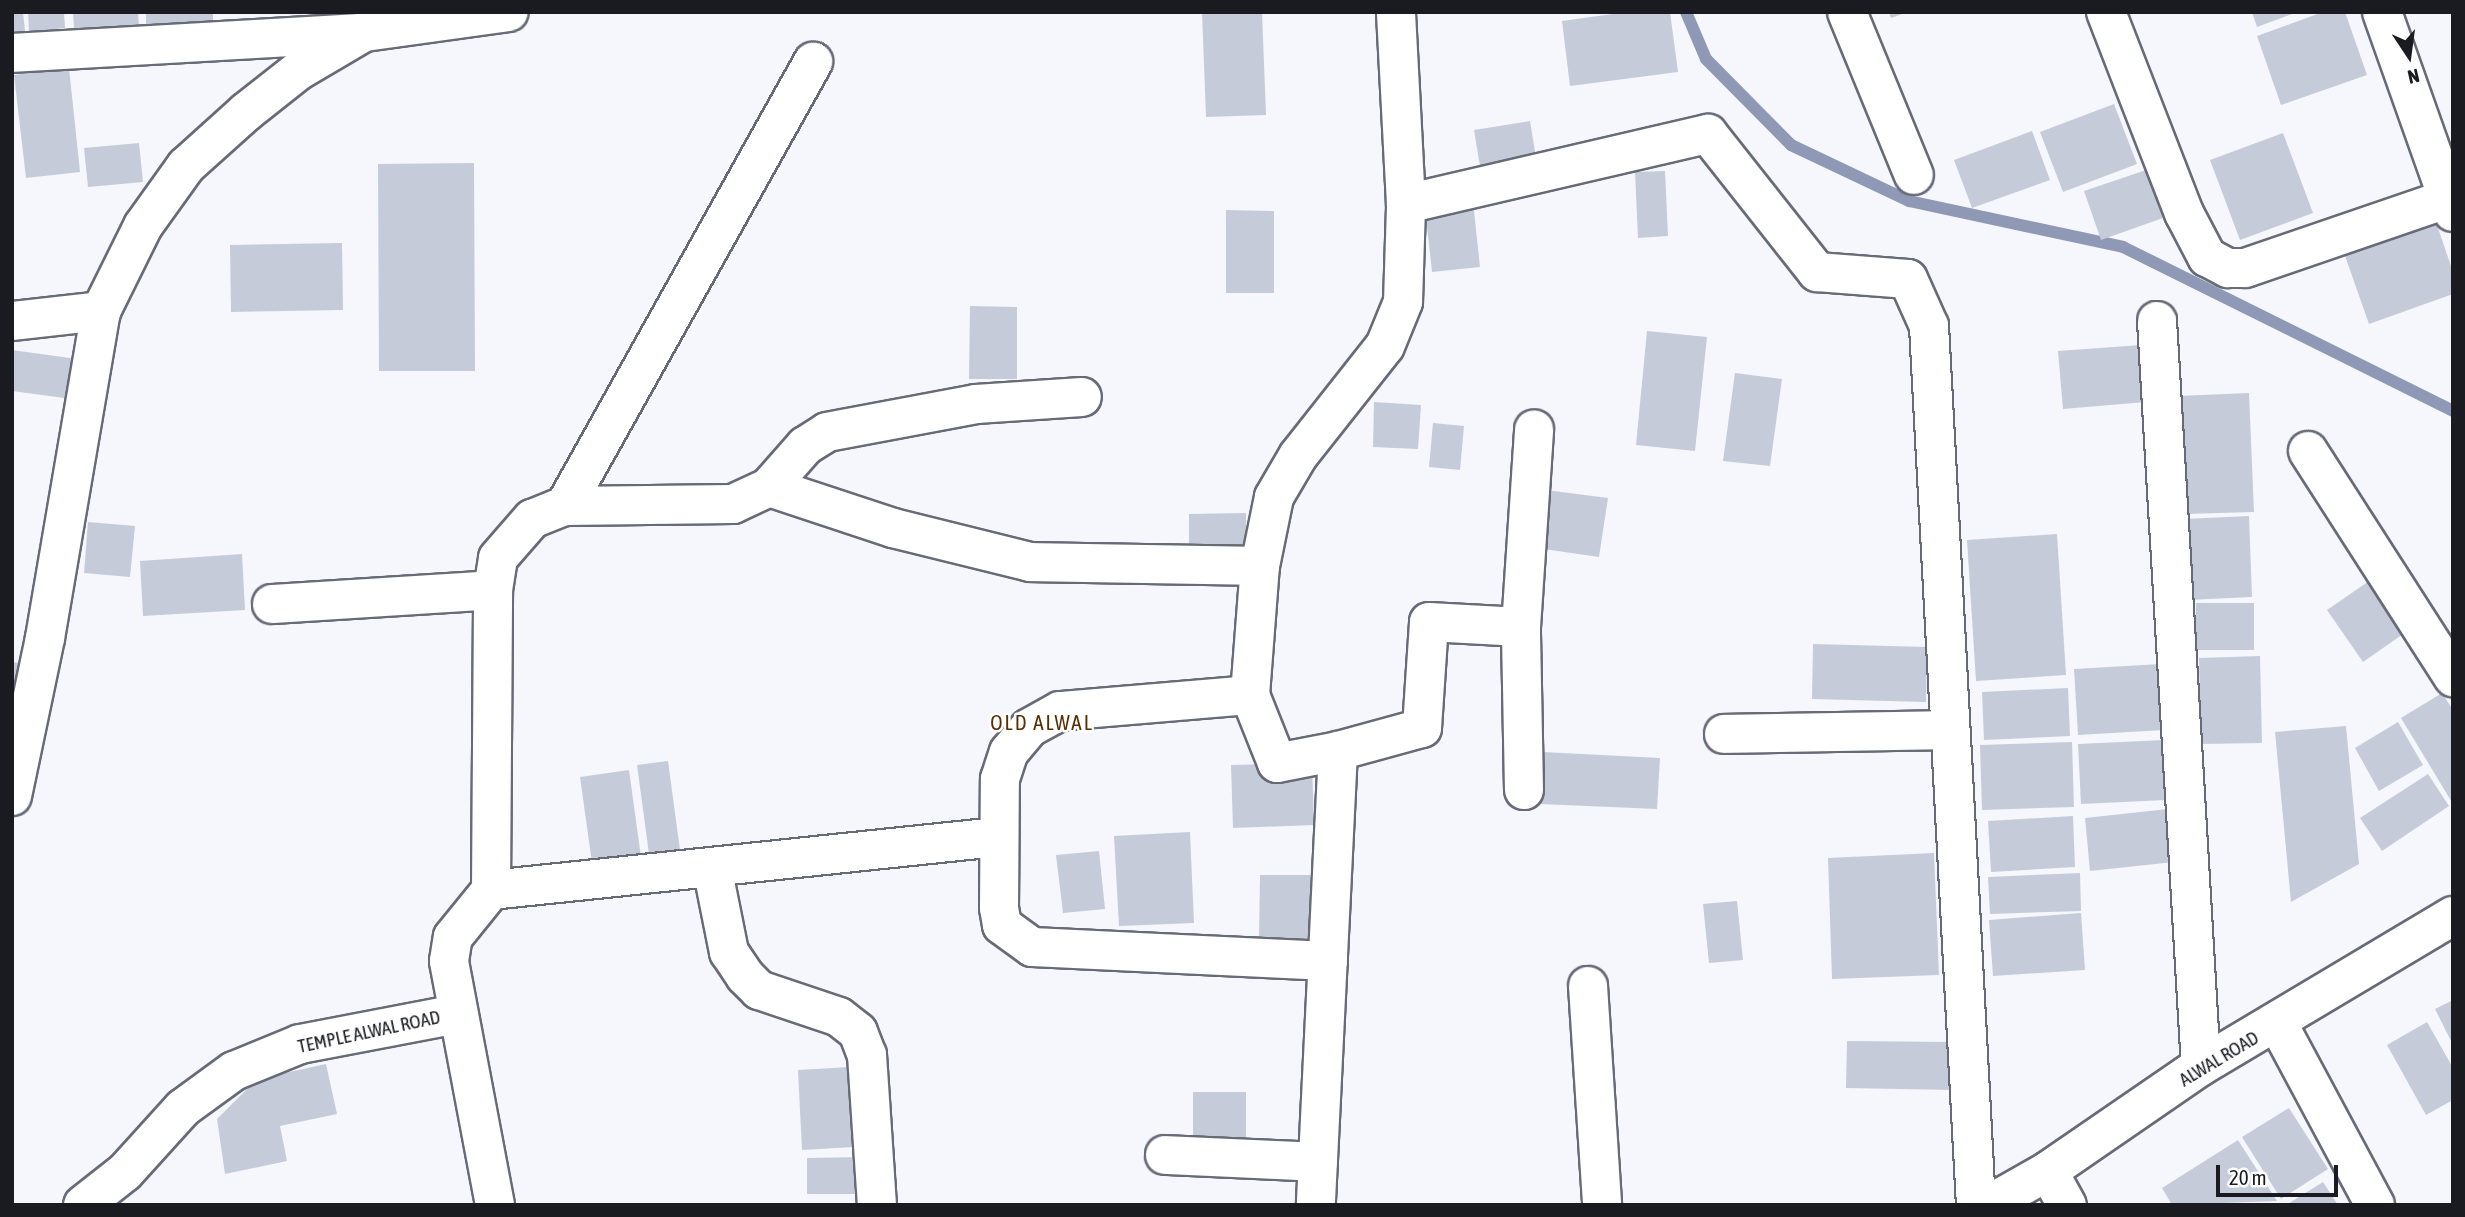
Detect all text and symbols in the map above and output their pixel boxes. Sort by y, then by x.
north arrow [2374,21,2444,91]
text: N [2406,64,2422,88]
district label: OLD ALWAL [991,709,1093,735]
street label: TEMPLE ALWAL ROAD [296,1006,442,1058]
street label: ALWAL ROAD [2175,1026,2263,1092]
scale bar [2220,1150,2342,1194]
text: 20 m [2229,1165,2267,1189]

